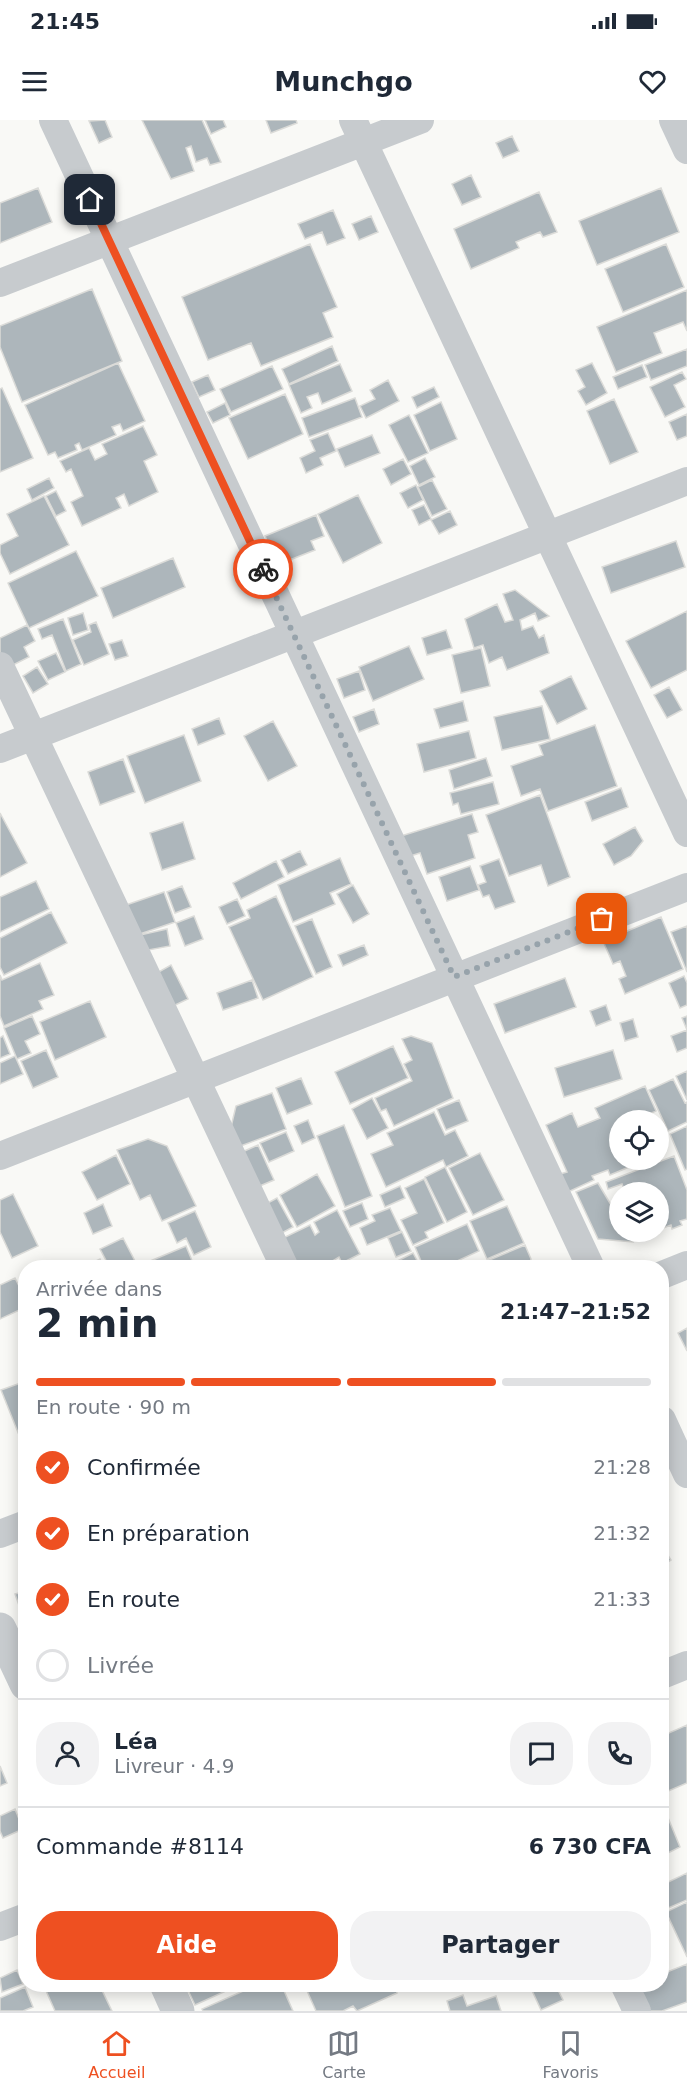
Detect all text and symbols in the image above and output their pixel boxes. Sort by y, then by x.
text: 21:45 [30,9,100,34]
icon: menu [18,65,51,98]
icon: heart [636,65,669,98]
text: Munchgo [274,66,413,97]
pin [64,174,115,225]
icon: home [73,183,106,216]
courier [233,539,293,599]
icon: bike [247,553,280,586]
pin [576,893,627,944]
icon: bag [585,902,618,935]
map controls [609,1110,669,1242]
button: locate [609,1110,669,1170]
button: layers [609,1182,669,1242]
text: Arrivée dans [36,1277,162,1301]
text: 21:47–21:52 [500,1299,651,1324]
text: 2 min [36,1301,158,1346]
text: En route · 90 m [36,1395,191,1419]
icon: check [36,1451,69,1484]
text: Confirmée [87,1455,201,1480]
text: 21:28 [593,1455,651,1479]
icon: check [36,1517,69,1550]
text: En préparation [87,1521,250,1546]
text: 21:32 [593,1521,651,1545]
icon: check [36,1583,69,1616]
text: En route [87,1587,180,1612]
text: 21:33 [593,1587,651,1611]
text: Livrée [87,1653,154,1678]
button: person [36,1722,99,1785]
button: chat [510,1722,573,1785]
button: phone [588,1722,651,1785]
text: Léa [114,1729,158,1754]
text: Livreur · 4.9 [114,1754,234,1778]
text: Commande #8114 [36,1834,244,1859]
text: 6 730 CFA [529,1834,651,1859]
button: Aide [36,1911,338,1980]
button: Partager [350,1911,651,1980]
tab: Accueil [88,2027,145,2082]
tab: Carte [322,2027,366,2082]
tab: Favoris [542,2027,599,2082]

